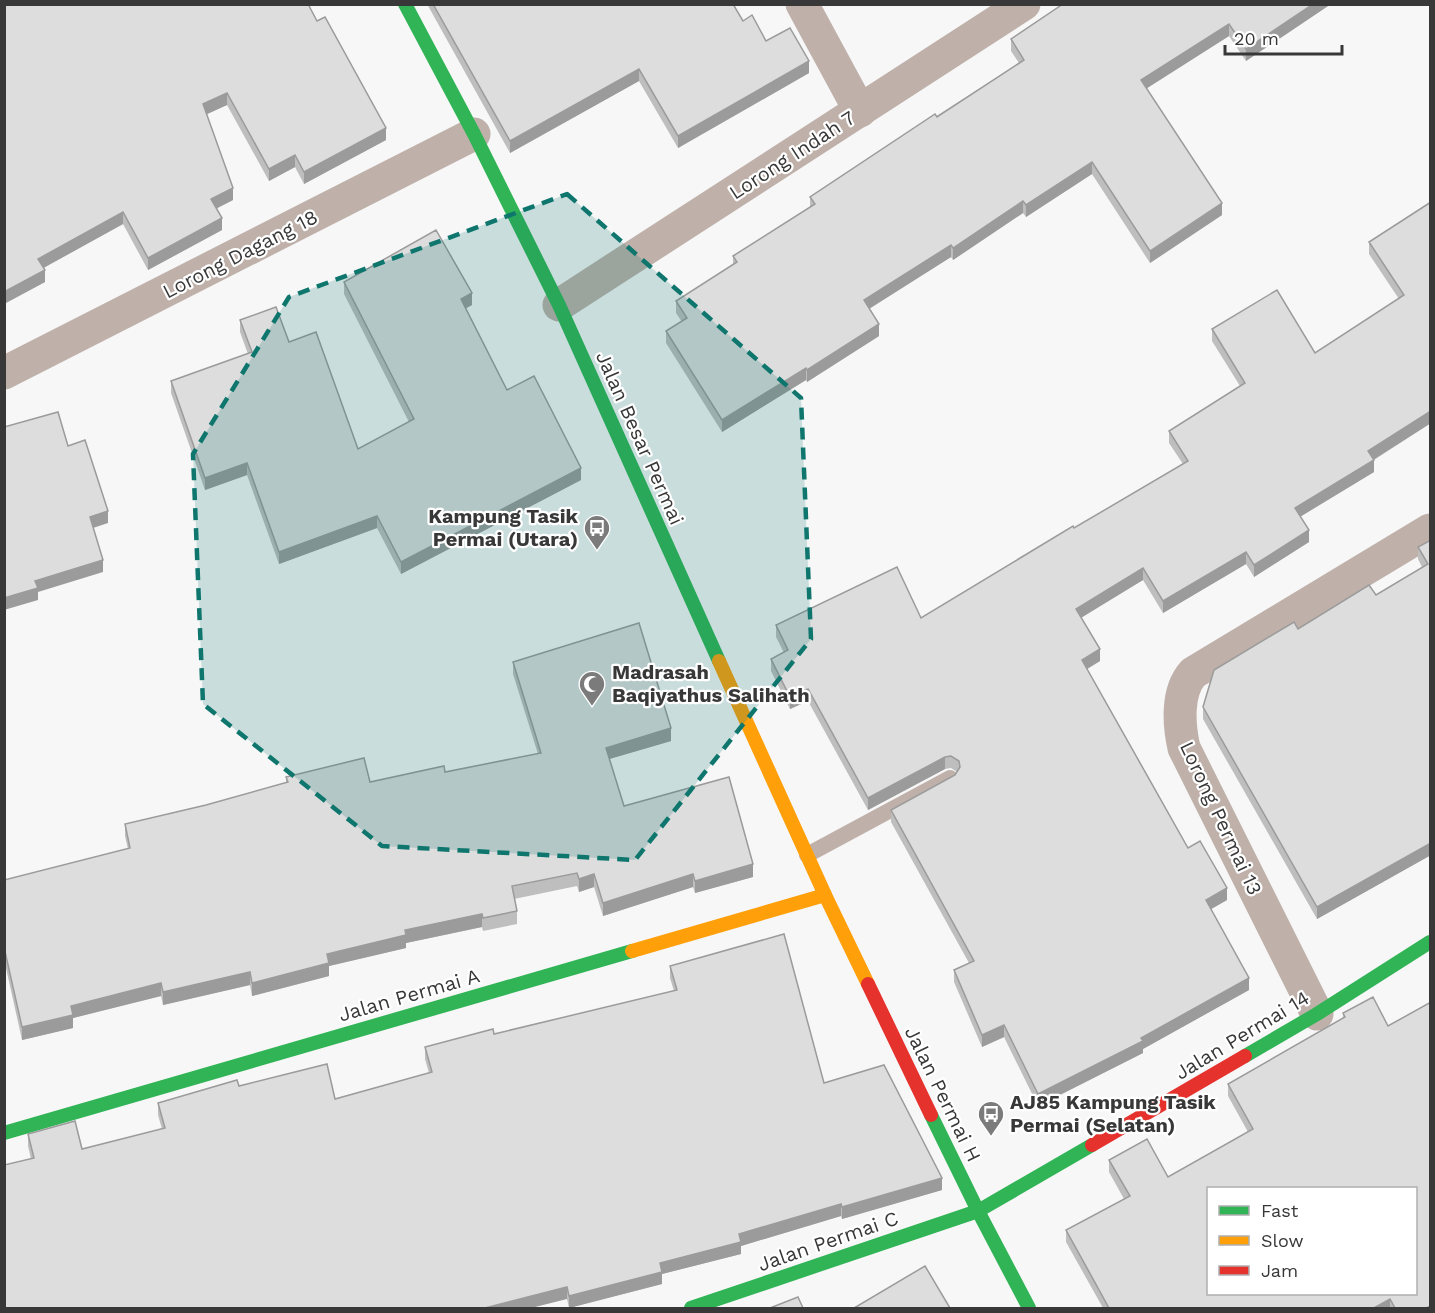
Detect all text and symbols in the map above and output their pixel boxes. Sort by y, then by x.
scale bar [1225,18,1342,56]
text: 20 m [1234,28,1279,49]
street label: Lorong Indah 7 [725,105,859,205]
street label: Lorong Dagang 18 [159,205,321,303]
street label: Jalan Besar Permai [591,348,689,528]
place label: Kampung Tasik Permai (Utara) [428,504,579,551]
bus stop icon: Kampung Tasik Permai (Utara) [582,513,612,551]
place label: Madrasah Baqiyathus Salihath [612,660,810,707]
mosque icon: Madrasah Baqiyathus Salihath [577,669,607,707]
street label: Lorong Permai 13 [1175,737,1267,899]
street label: Jalan Permai A [336,963,482,1027]
street label: Jalan Permai 14 [1170,985,1314,1085]
street label: Jalan Permai H [900,1022,986,1166]
place label: AJ85 Kampung Tasik Permai (Selatan) [1010,1090,1216,1137]
bus stop icon: AJ85 Kampung Tasik Permai (Selatan) [976,1099,1006,1137]
legend [1207,1187,1417,1295]
text: Fast [1261,1200,1299,1221]
street label: Jalan Permai C [755,1206,901,1276]
text: Slow [1261,1230,1304,1251]
text: Jam [1261,1260,1298,1281]

